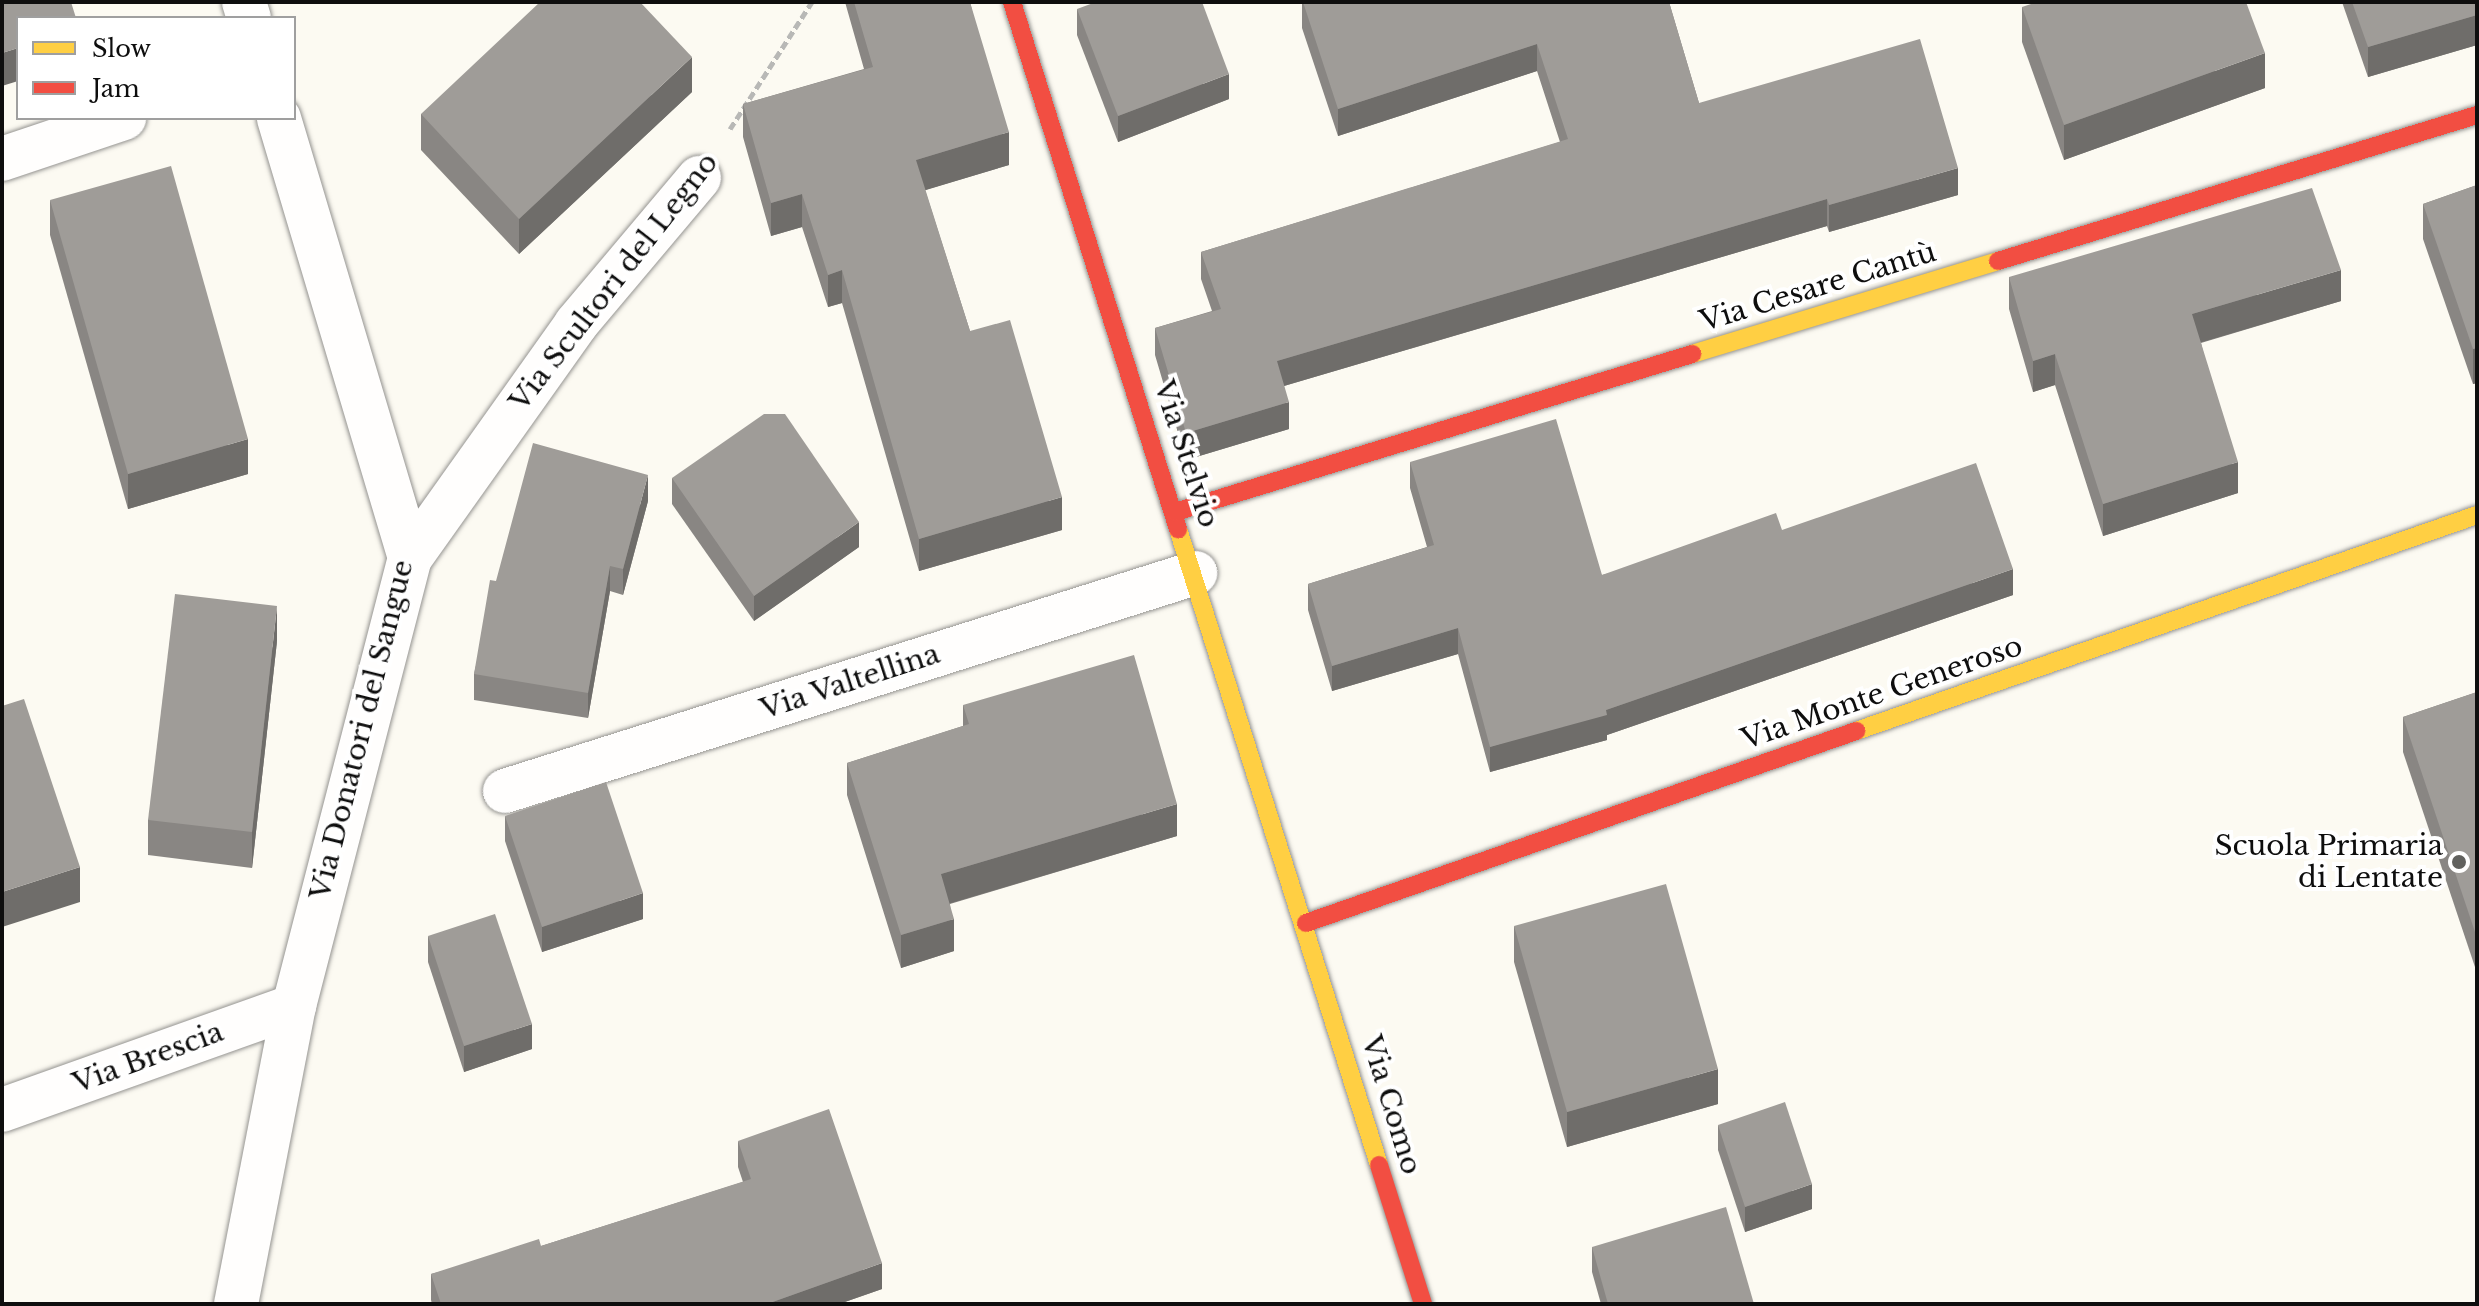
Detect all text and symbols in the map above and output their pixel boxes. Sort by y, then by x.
legend [16,16,296,120]
text: Slow [92,34,151,63]
text: Jam [92,74,140,103]
street label: Via Scultori del Legno [503,146,725,418]
street label: Via Cesare Cantù [1696,235,1940,339]
street label: Via Stelvio [1146,376,1226,532]
street label: Via Donatori del Sangue [303,557,421,903]
street label: Via Monte Generoso [1737,629,2027,757]
street label: Via Valtellina [755,637,945,727]
place label: Scuola Primaria di Lentate [2214,829,2443,895]
marker: Scuola Primaria di Lentate [2450,853,2468,871]
street label: Via Brescia [68,1015,228,1101]
street label: Via Como [1354,1031,1428,1179]

